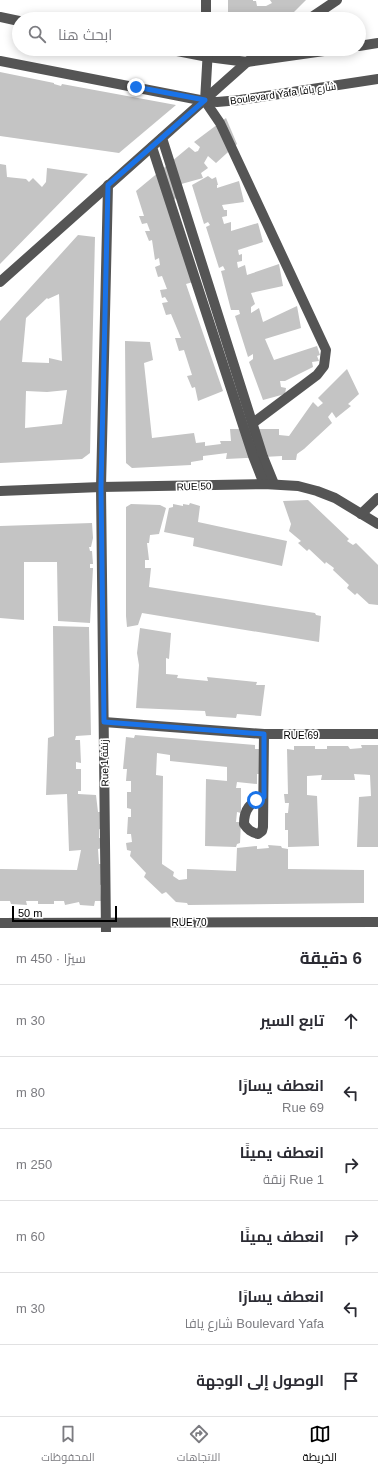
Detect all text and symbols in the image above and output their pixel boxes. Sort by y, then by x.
search box [12,12,366,56]
icon: search [26,23,48,45]
text: ابحث هنا [58,26,112,43]
route end [127,78,145,96]
street label: Boulevard Yafa شارع يافا [229,81,337,107]
street label: RUE 50 [176,480,212,493]
street label: RUE 69 [283,730,319,741]
street label: Rue 1 زنقة [99,739,110,787]
route start [247,791,265,809]
scale bar [12,904,117,923]
text: 50 m [18,907,42,919]
street label: RUE 70 [171,917,207,928]
text: 6 دقيقة [300,949,362,968]
text: سيرًا · 450 m [16,951,86,966]
icon: ahead [340,1010,362,1032]
text: تابع السير [260,1012,324,1029]
text: 30 m [16,1013,45,1028]
text: انعطف يسارًا [238,1077,324,1094]
icon: left [340,1082,362,1104]
text: 80 m [16,1085,45,1100]
text: Rue 69 [282,1100,324,1115]
text: انعطف يمينًا [240,1144,324,1161]
icon: right [340,1154,362,1176]
text: 250 m [16,1157,52,1172]
text: Rue 1 زنقة [263,1172,324,1187]
icon: right [340,1226,362,1248]
text: انعطف يمينًا [240,1228,324,1245]
text: 60 m [16,1229,45,1244]
text: انعطف يسارًا [238,1288,324,1305]
icon: left [340,1298,362,1320]
text: 30 m [16,1301,45,1316]
text: Boulevard Yafa شارع يافا [185,1316,324,1331]
icon: arrive [340,1370,362,1392]
text: الوصول إلى الوجهة [196,1372,324,1389]
tab: المحفوظات [41,1423,95,1467]
tab: الاتجاهات [177,1423,220,1467]
tab: الخريطة [303,1423,337,1467]

